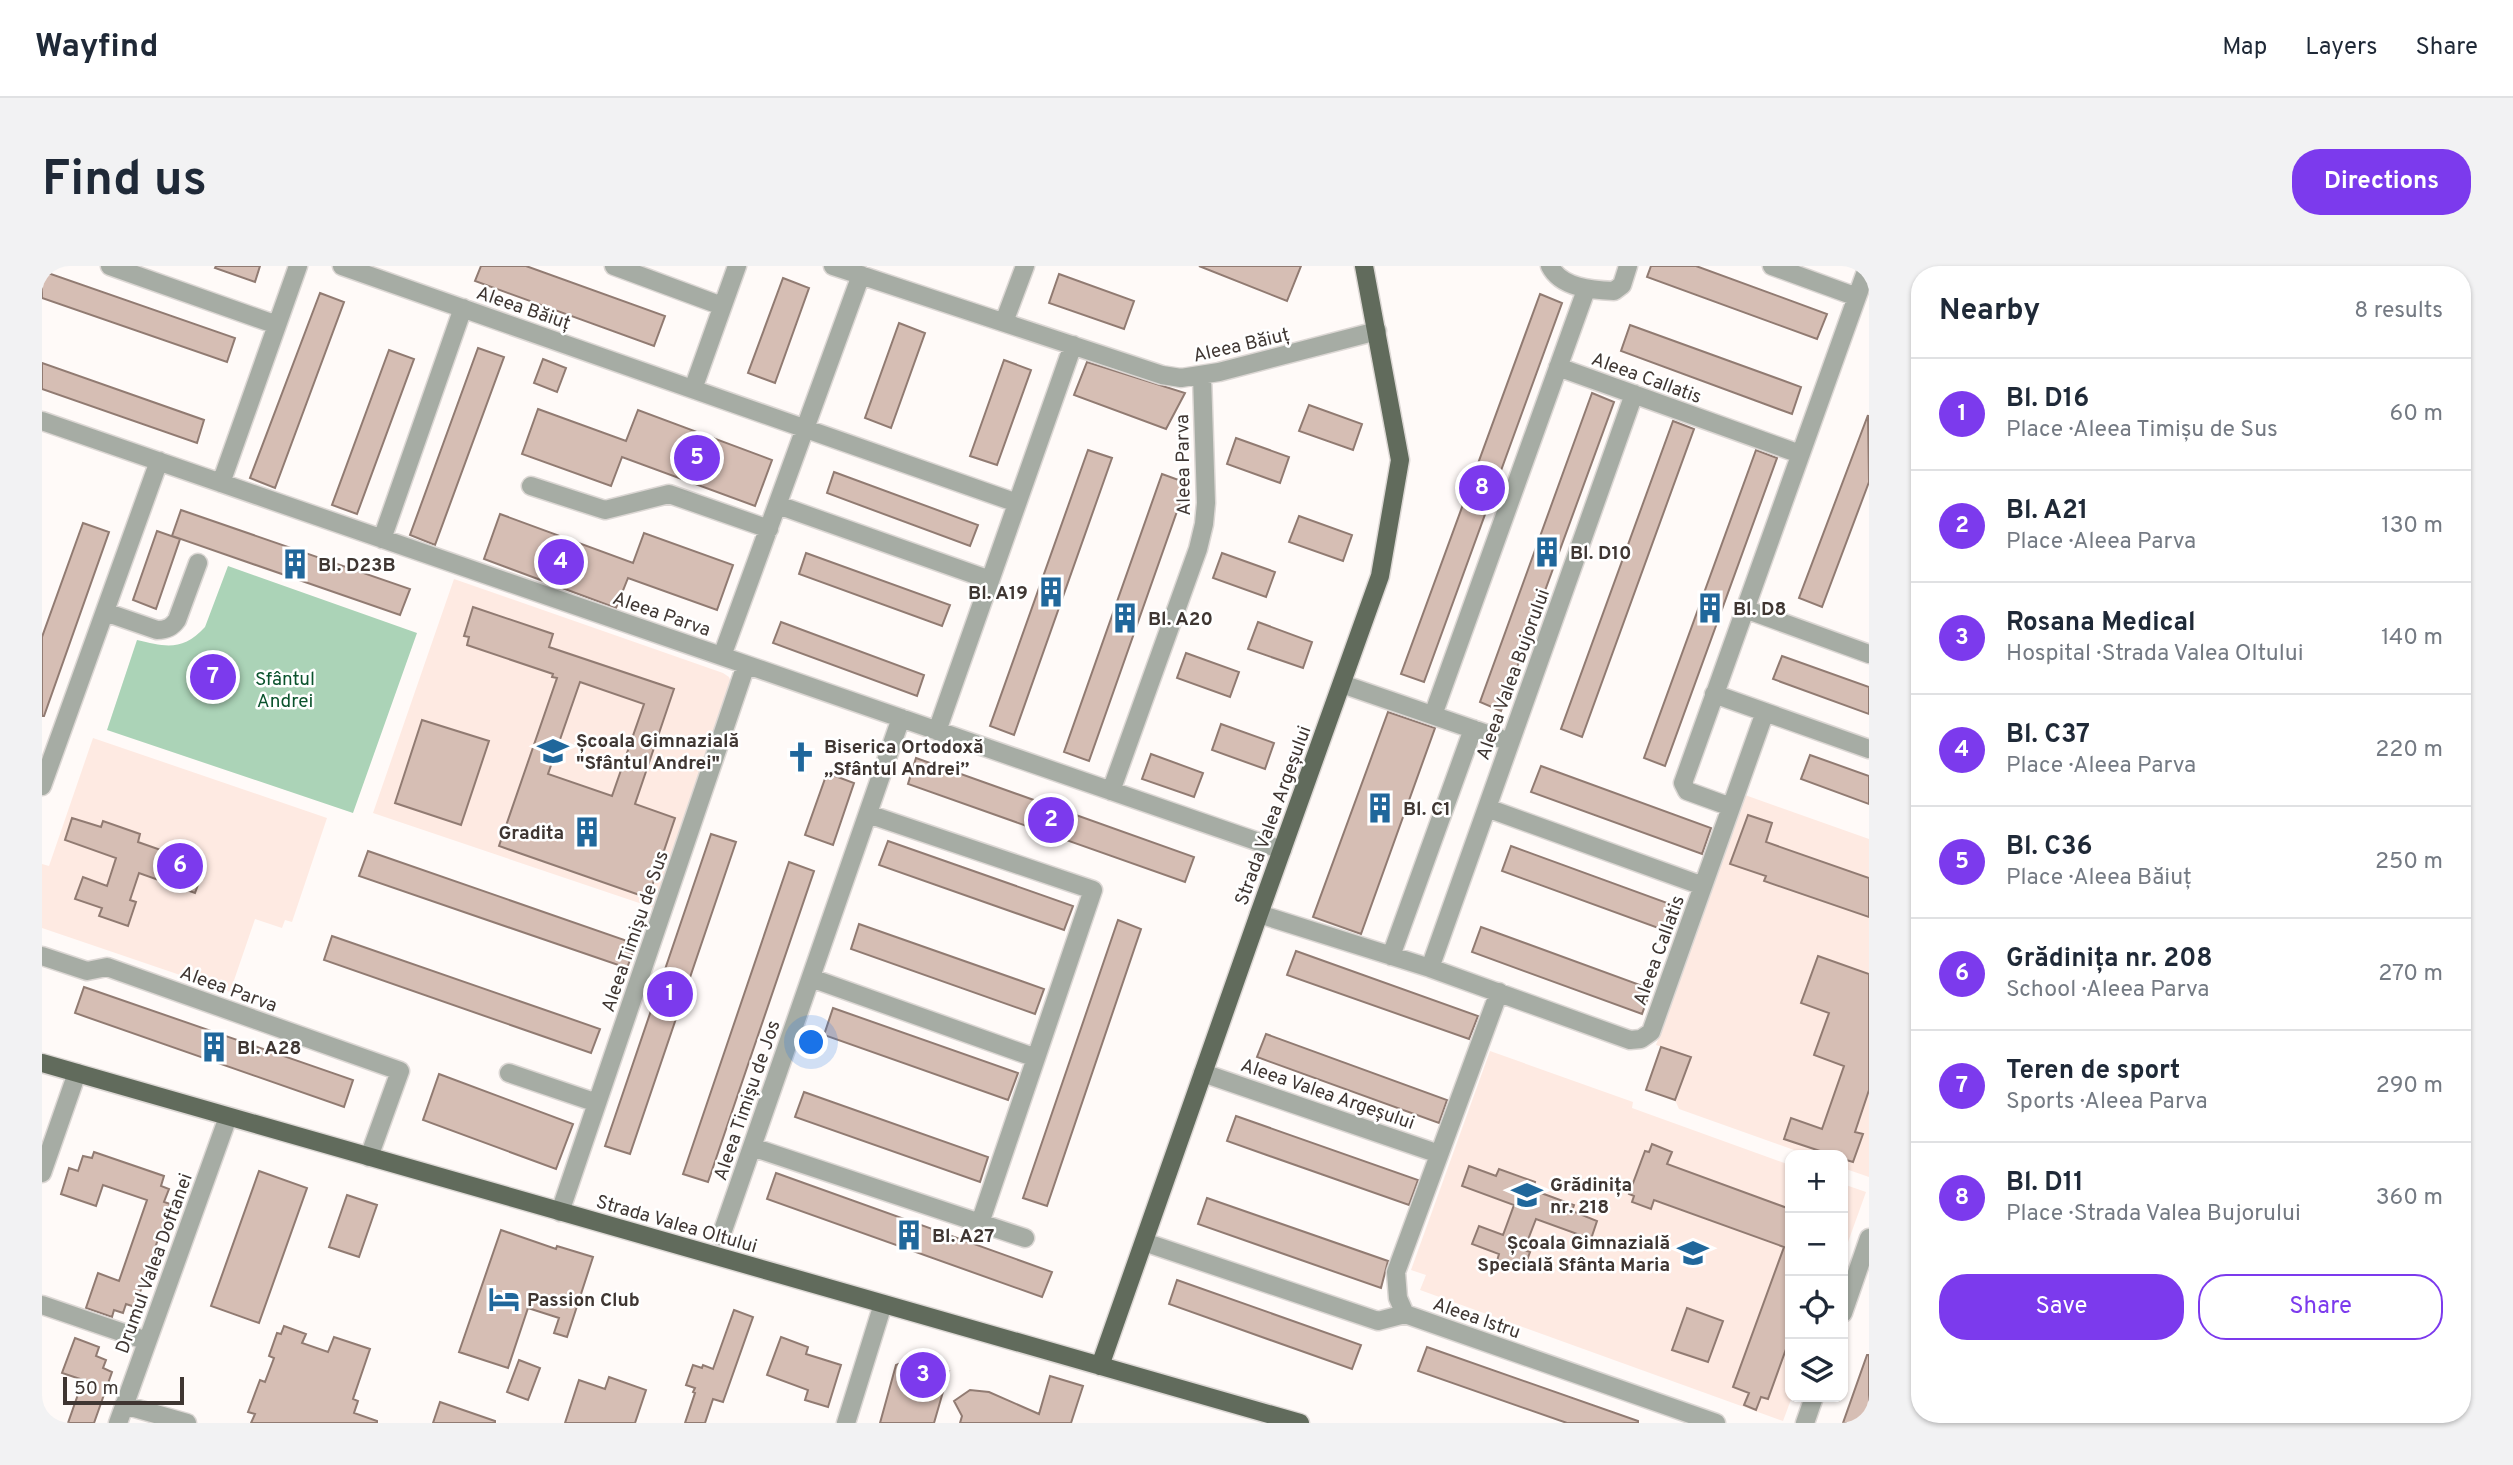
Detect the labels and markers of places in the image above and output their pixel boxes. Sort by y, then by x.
pin: 5 [674,432,720,484]
pin: 8 [1459,462,1505,514]
building icon: Bl. D10 [1530,535,1564,569]
pin: 4 [538,536,584,588]
place label: Bl. D10 [1570,542,1632,566]
building icon: Bl. D23B [278,547,312,581]
place label: Bl. D23B [318,554,396,578]
building icon: Bl. A19 [1034,575,1068,609]
place label: Bl. A19 [968,582,1028,606]
building icon: Bl. D8 [1693,591,1727,625]
place label: Bl. D8 [1733,598,1786,622]
building icon: Bl. A20 [1108,601,1142,635]
place label: Bl. A20 [1148,608,1213,632]
pin: 7 [190,651,236,703]
place label: Școala Gimnazială "Sfântul Andrei" [576,730,739,776]
school or university icon: Școala Gimnazială "Sfântul Andrei" [536,734,570,768]
place label: Biserica Ortodoxă „Sfântul Andrei” [824,736,984,782]
church icon: Biserica Ortodoxă „Sfântul Andrei” [784,740,818,774]
building icon: Bl. C1 [1363,791,1397,825]
pin: 2 [1028,794,1074,846]
place label: Bl. C1 [1403,798,1451,822]
building icon: Gradita [570,815,604,849]
place label: Gradita [498,822,564,846]
pin: 6 [157,840,203,892]
pin: 1 [647,968,693,1020]
building icon: Bl. A28 [197,1030,231,1064]
place label: Bl. A28 [237,1037,301,1061]
place label: Grădinița nr. 218 [1550,1174,1632,1220]
school or university icon: Grădinița nr. 218 [1510,1178,1544,1212]
building icon: Bl. A27 [892,1218,926,1252]
place label: Bl. A27 [932,1225,995,1249]
place label: Școala Gimnazială Specială Sfânta Maria [1477,1232,1670,1278]
school or university icon: Școala Gimnazială Specială Sfânta Maria [1676,1236,1710,1270]
hotel icon: Passion Club [487,1282,521,1316]
place label: Passion Club [527,1289,640,1313]
pin: 3 [900,1349,946,1401]

